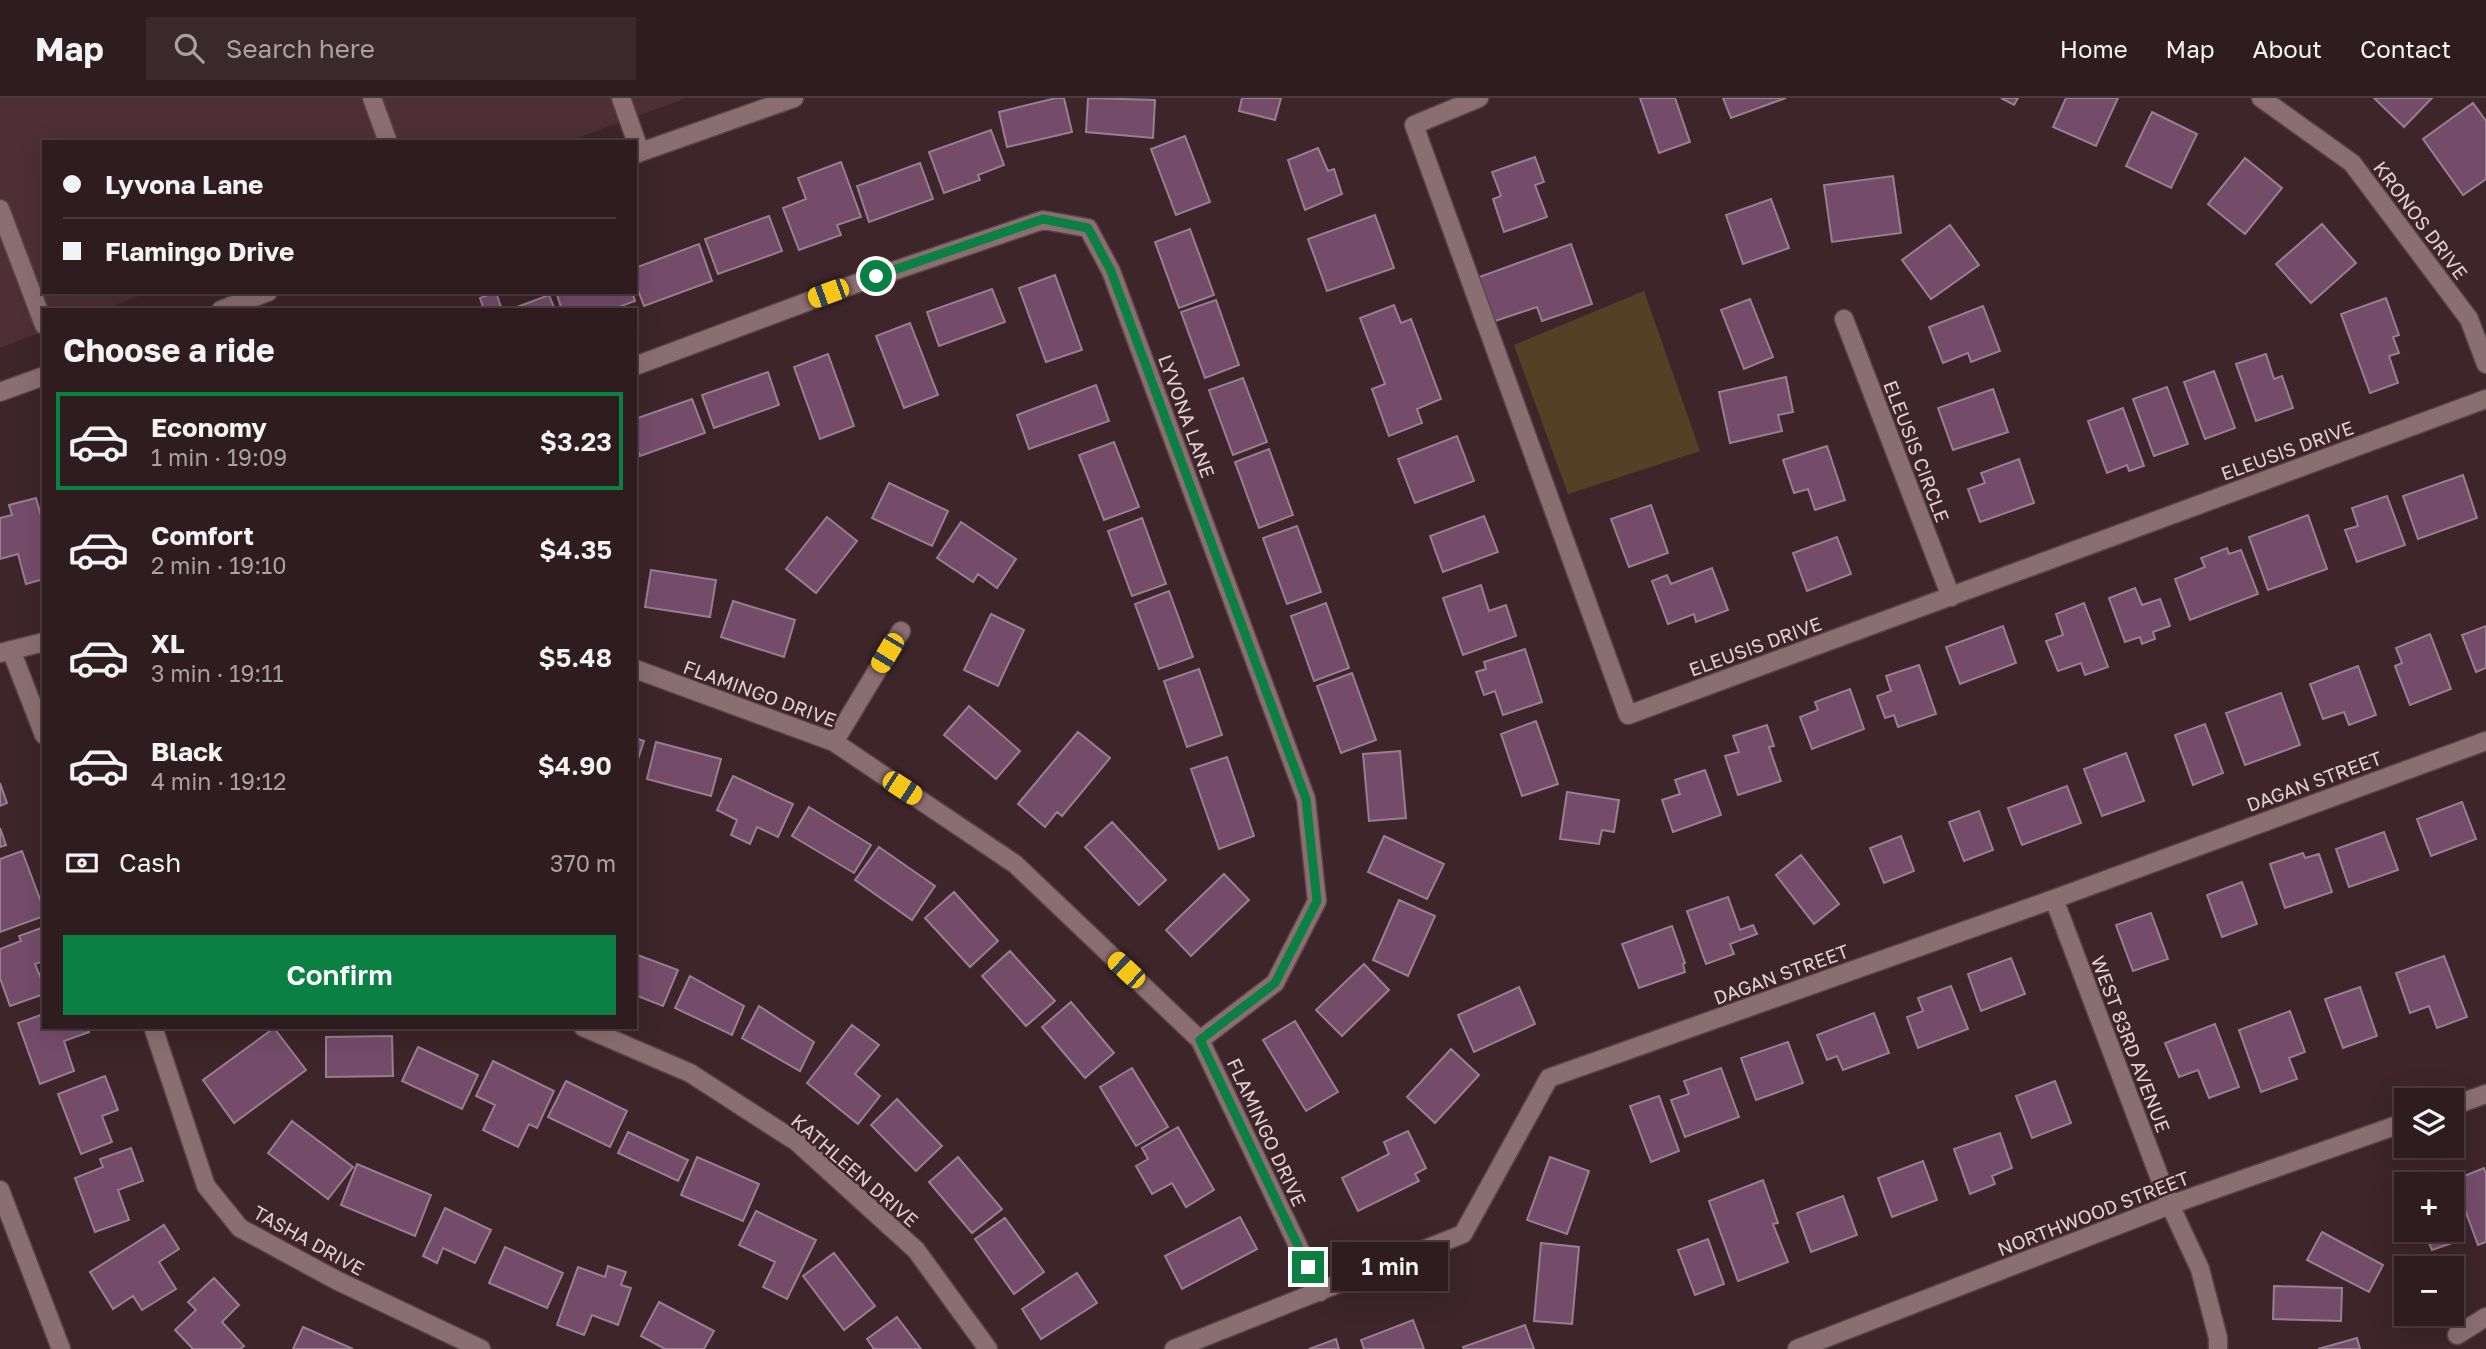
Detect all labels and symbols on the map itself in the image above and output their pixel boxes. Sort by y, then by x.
street label: KRONOS DRIVE [2369,156,2473,284]
route start [860,260,892,292]
car [805,276,852,310]
street label: LYVONA LANE [1154,351,1220,481]
street label: ELEUSIS CIRCLE [1879,377,1955,525]
street label: ELEUSIS DRIVE [2218,415,2356,485]
street label: ELEUSIS DRIVE [1686,611,1824,681]
car [868,630,907,676]
street label: FLAMINGO DRIVE [680,655,840,731]
street label: DAGAN STREET [2243,746,2385,816]
car [879,768,926,808]
street label: DAGAN STREET [1710,939,1852,1009]
car [1104,948,1149,992]
street label: WEST 83RD AVENUE [2087,952,2175,1136]
street label: FLAMINGO DRIVE [1223,1054,1311,1210]
street label: KATHLEEN DRIVE [787,1109,923,1231]
street label: NORTHWOOD STREET [1994,1166,2192,1260]
street label: TASHA DRIVE [249,1200,369,1280]
callout: 1 min [1332,1242,1448,1292]
route end [1292,1251,1324,1283]

